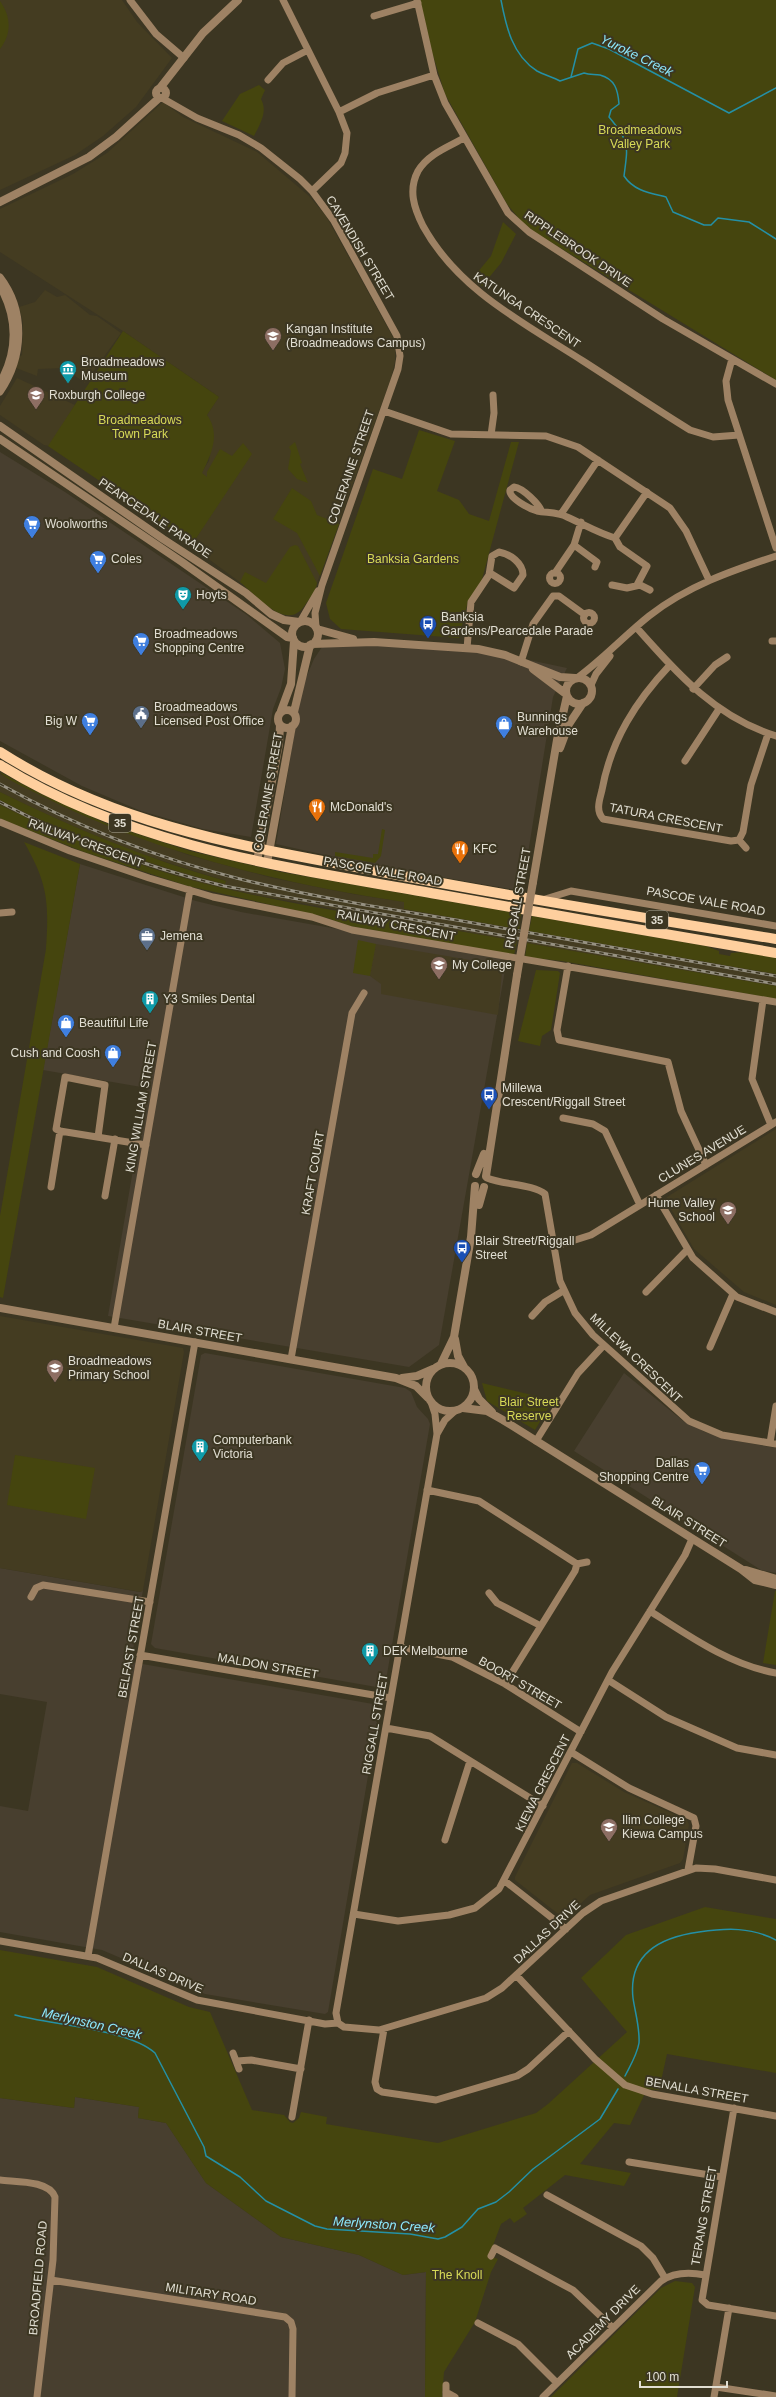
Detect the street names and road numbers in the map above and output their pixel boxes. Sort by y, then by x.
street label: CAVENDISH STREET [323,193,397,304]
street label: RIPPLEBROOK DRIVE [522,208,634,290]
street label: KATUNGA CRESCENT [471,269,584,351]
street label: COLERAINE STREET [325,407,377,526]
street label: PEARCEDALE PARADE [96,475,214,561]
street label: COLERAINE STREET [251,731,285,852]
street label: TATURA CRESCENT [608,800,724,836]
road number: 35 [109,814,131,832]
street label: RAILWAY CRESCENT [27,816,146,870]
street label: RIGGALL STREET [502,846,534,950]
street label: PASCOE VALE ROAD [323,854,444,888]
street label: PASCOE VALE ROAD [646,884,767,918]
street label: RAILWAY CRESCENT [335,907,457,944]
road number: 35 [646,911,668,929]
street label: KING WILLIAM STREET [123,1040,160,1174]
street label: CLUNES AVENUE [656,1122,748,1186]
street label: KRAFT COURT [299,1129,327,1216]
street label: MILLEWA CRESCENT [587,1311,685,1406]
street label: BLAIR STREET [157,1317,244,1345]
street label: BLAIR STREET [649,1493,729,1551]
street label: BELFAST STREET [115,1594,147,1699]
street label: MALDON STREET [217,1650,320,1682]
street label: BOORT STREET [476,1654,564,1713]
street label: RIGGALL STREET [359,1672,391,1776]
street label: KIEWA CRESCENT [512,1732,574,1834]
street label: DALLAS DRIVE [511,1898,583,1966]
street label: DALLAS DRIVE [121,1950,205,1996]
street label: BENALLA STREET [645,2074,750,2106]
street label: TERANG STREET [688,2165,720,2267]
street label: BROADFIELD ROAD [26,2220,50,2336]
street label: MILITARY ROAD [164,2280,258,2308]
street label: ACADEMY DRIVE [563,2282,643,2362]

